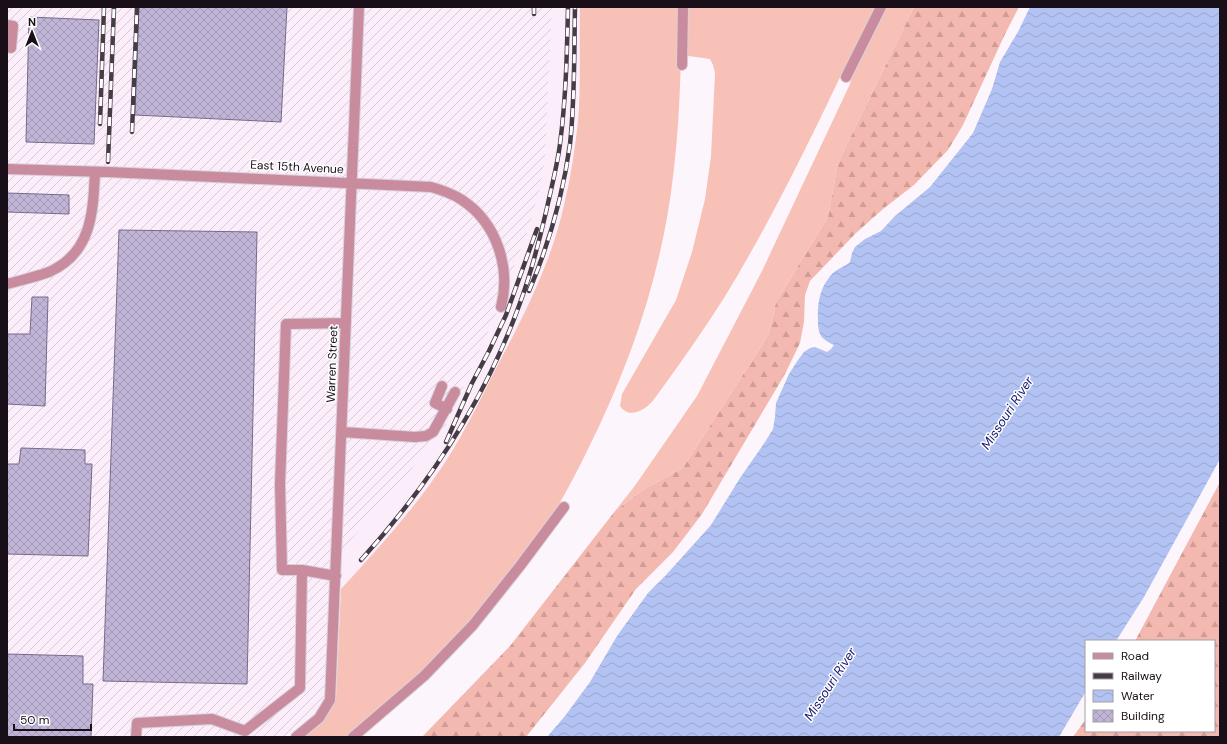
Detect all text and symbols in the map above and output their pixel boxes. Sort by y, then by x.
north arrow [12,12,52,52]
text: N [28,15,36,29]
street label: East 15th Avenue [250,157,344,177]
street label: Warren Street [323,325,341,403]
water label: Missouri River [977,372,1038,453]
legend [1085,640,1215,732]
water label: Missouri River [800,643,861,724]
text: Road [1121,648,1149,664]
text: Railway [1121,668,1162,684]
text: Water [1121,688,1155,704]
scale bar [14,706,91,732]
text: Building [1121,708,1165,724]
text: 50 m [20,712,49,728]

